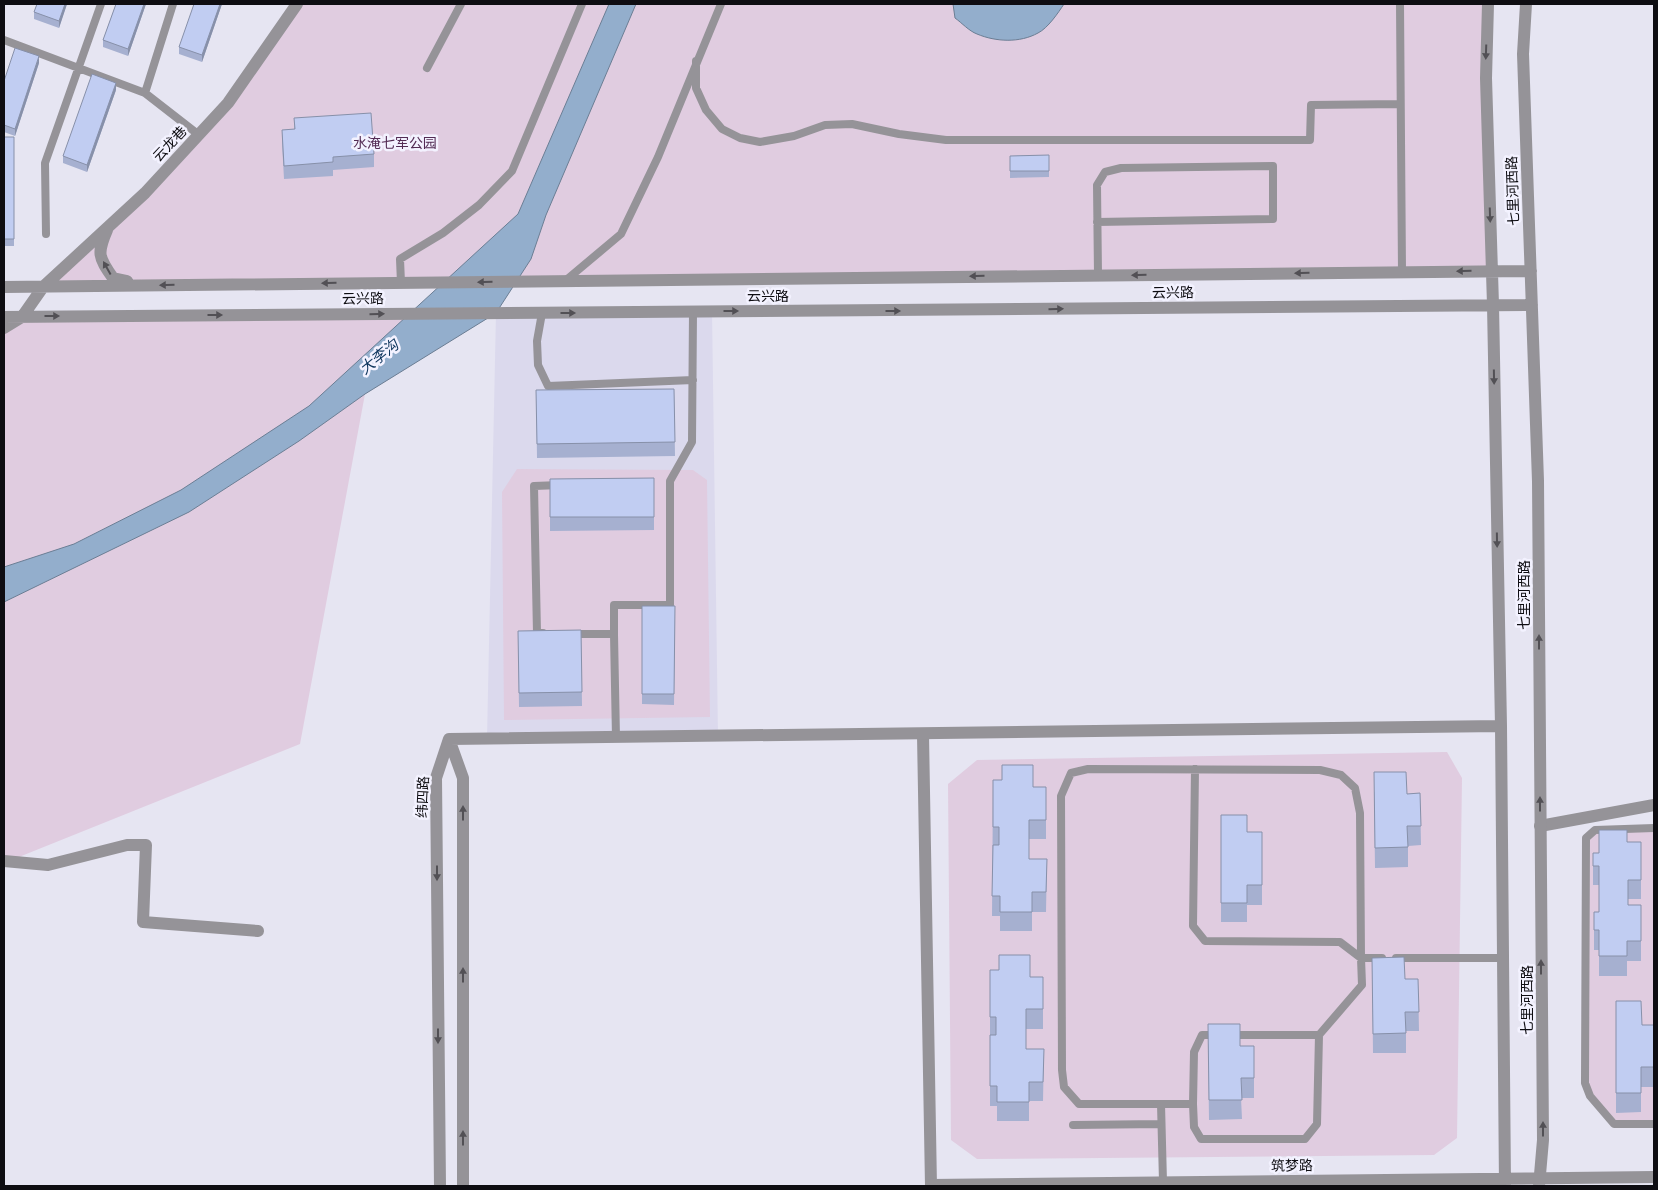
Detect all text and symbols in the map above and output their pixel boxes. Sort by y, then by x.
one-way arrow [1482,45,1490,61]
street label: 云龙巷 [149,123,191,165]
park label: 水淹七军公园 [353,135,437,152]
street label: 七里河西路 [1503,156,1523,226]
one-way arrow [1486,207,1494,223]
one-way arrow [102,262,111,275]
one-way arrow [1456,267,1472,275]
one-way arrow [1294,269,1310,277]
one-way arrow [1131,271,1147,279]
one-way arrow [969,273,985,281]
one-way arrow [477,278,493,286]
one-way arrow [321,280,337,288]
one-way arrow [159,281,175,289]
street label: 云兴路 [1152,284,1194,302]
street label: 云兴路 [747,288,789,305]
street label: 云兴路 [342,290,384,308]
one-way arrow [1048,305,1064,313]
one-way arrow [723,307,739,315]
one-way arrow [886,307,902,315]
one-way arrow [561,308,577,316]
one-way arrow [370,310,386,318]
one-way arrow [207,311,223,319]
one-way arrow [45,312,61,320]
water label: 大李沟 [356,335,404,378]
one-way arrow [1491,370,1499,386]
one-way arrow [1493,532,1501,548]
street label: 七里河西路 [1516,560,1533,630]
one-way arrow [1535,634,1543,650]
street label: 纬四路 [413,776,433,818]
one-way arrow [1536,796,1544,812]
one-way arrow [459,804,467,820]
one-way arrow [433,866,441,882]
one-way arrow [1537,959,1545,975]
street label: 七里河西路 [1519,965,1536,1035]
one-way arrow [459,967,467,983]
one-way arrow [434,1028,442,1044]
one-way arrow [1539,1121,1547,1137]
one-way arrow [459,1129,467,1145]
street label: 筑梦路 [1271,1157,1313,1175]

